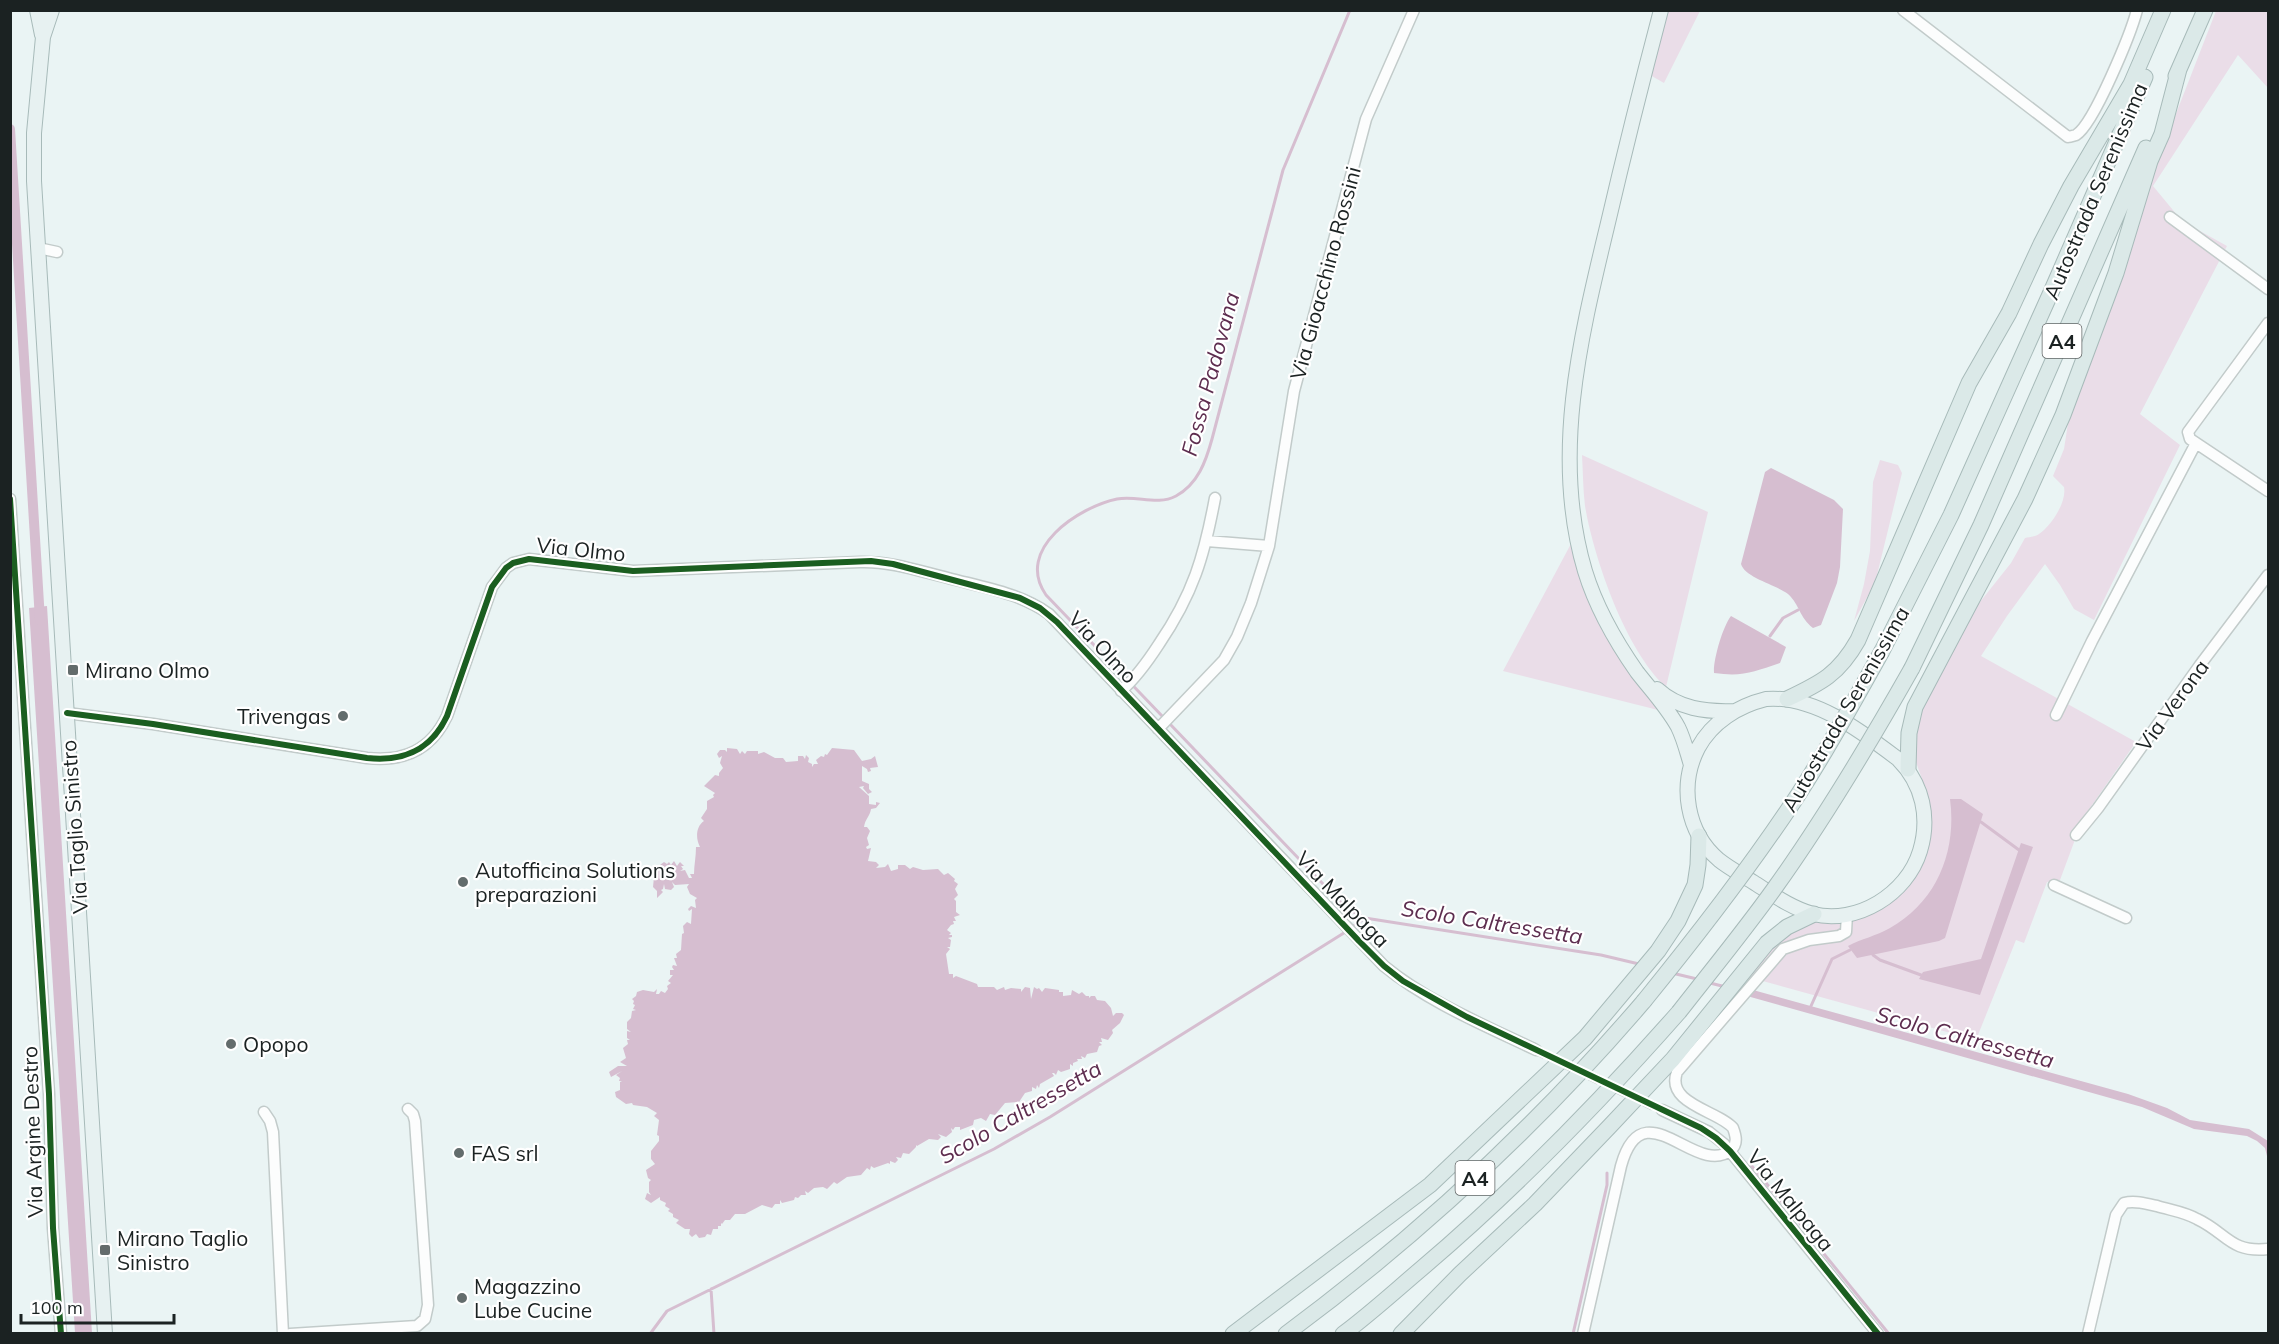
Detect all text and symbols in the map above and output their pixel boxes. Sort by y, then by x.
street label: Autostrada Serenissima [2038,79,2152,303]
street label: Via Gioacchino Rossini [1284,163,1366,383]
water label: Fossa Padovana [1175,289,1245,459]
road number: A4 [2042,324,2082,358]
street label: Via Olmo [535,531,627,567]
street label: Autostrada Serenissima [1776,602,1914,816]
street label: Via Olmo [1063,605,1143,689]
street label: Via Verona [2130,654,2214,756]
place label: Mirano Olmo [85,657,210,683]
marker: Mirano Olmo [66,663,80,677]
place label: Trivengas [237,703,331,729]
marker: Trivengas [336,709,350,723]
street label: Via Taglio Sinistro [55,739,93,915]
street label: Via Malpaga [1291,845,1395,953]
place label: Autofficina Solutions preparazioni [475,857,676,907]
marker: Autofficina Solutions preparazioni [456,875,470,889]
water label: Scolo Caltressetta [1399,894,1585,950]
water label: Scolo Caltressetta [1873,1000,2057,1074]
place label: Opopo [243,1031,308,1057]
marker: Opopo [224,1037,238,1051]
street label: Via Argine Destro [16,1046,48,1218]
water label: Scolo Caltressetta [934,1054,1106,1170]
place label: FAS srl [471,1140,539,1166]
street label: Via Malpaga [1742,1144,1840,1256]
marker: FAS srl [452,1146,466,1160]
road number: A4 [1456,1161,1494,1195]
place label: Mirano Taglio Sinistro [117,1225,248,1275]
marker: Mirano Taglio Sinistro [98,1243,112,1257]
place label: Magazzino Lube Cucine [474,1273,592,1323]
scale bar [21,1287,174,1325]
marker: Magazzino Lube Cucine [455,1291,469,1305]
text: 100 m [30,1296,83,1319]

